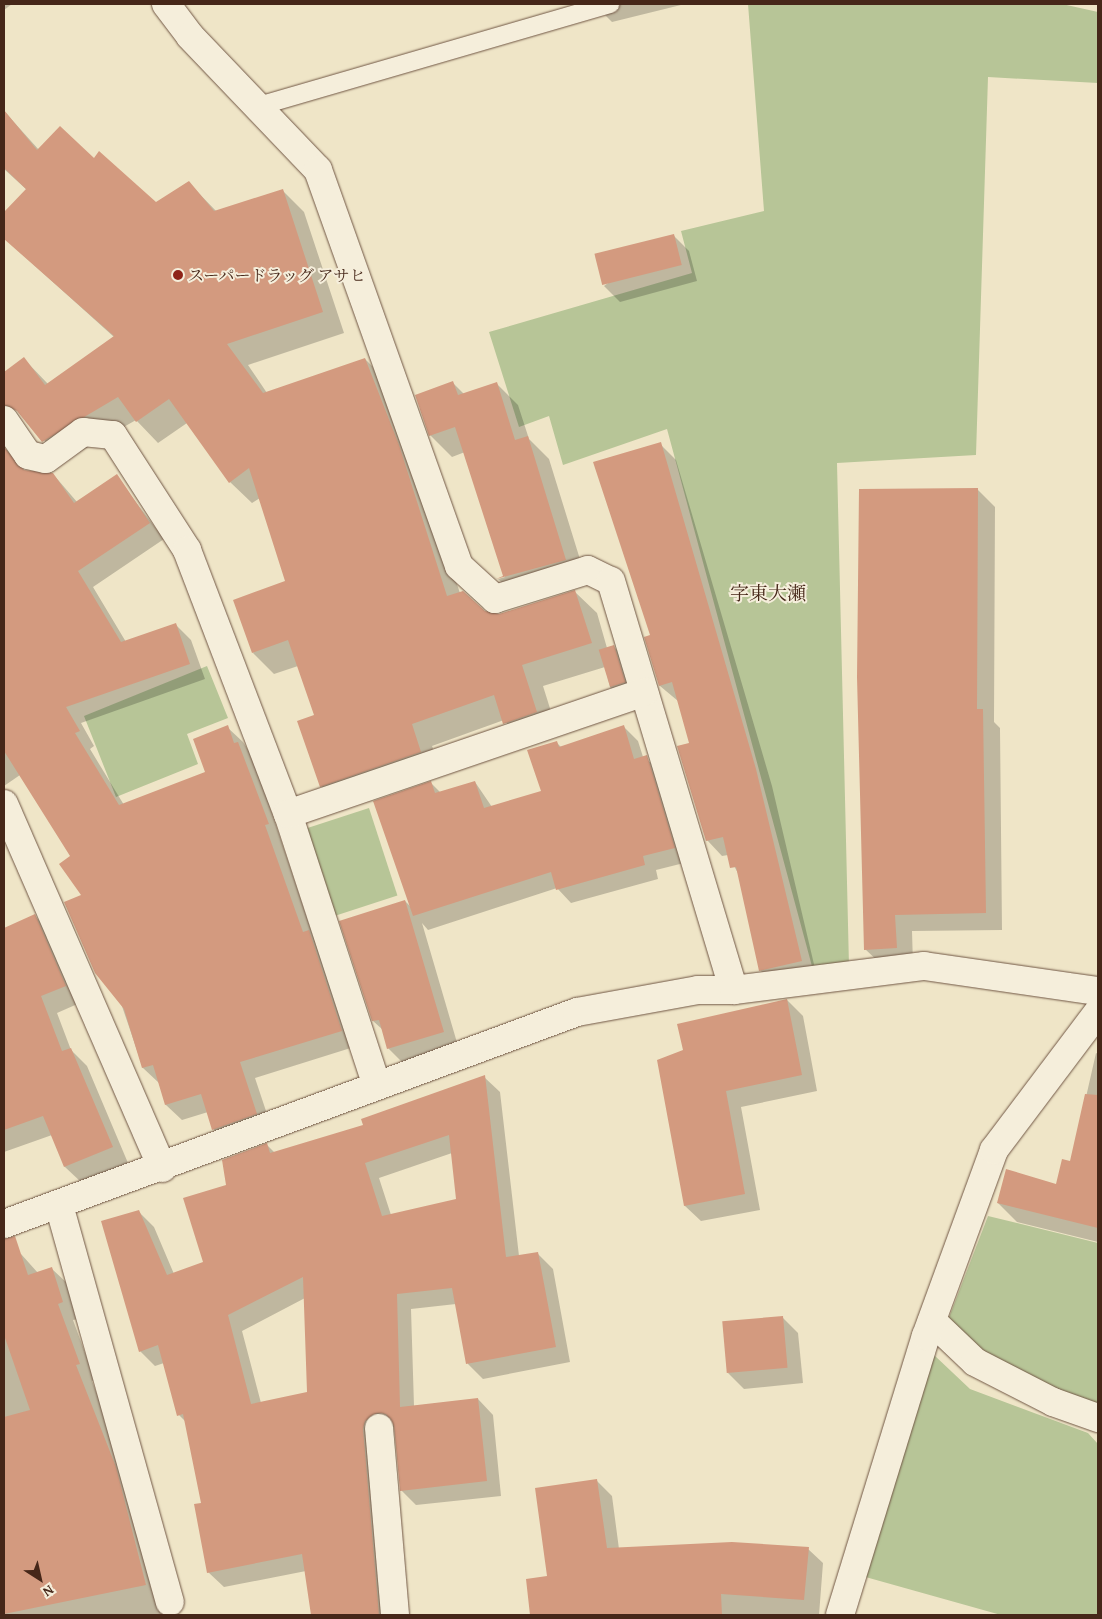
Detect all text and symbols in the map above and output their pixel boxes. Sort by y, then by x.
place label: スーパードラッグ アサヒ [188,265,367,285]
marker: スーパードラッグ アサヒ [172,269,184,281]
district label: 字東大瀬 [730,583,806,605]
north arrow [15,1554,65,1604]
text: N [39,1580,58,1602]

